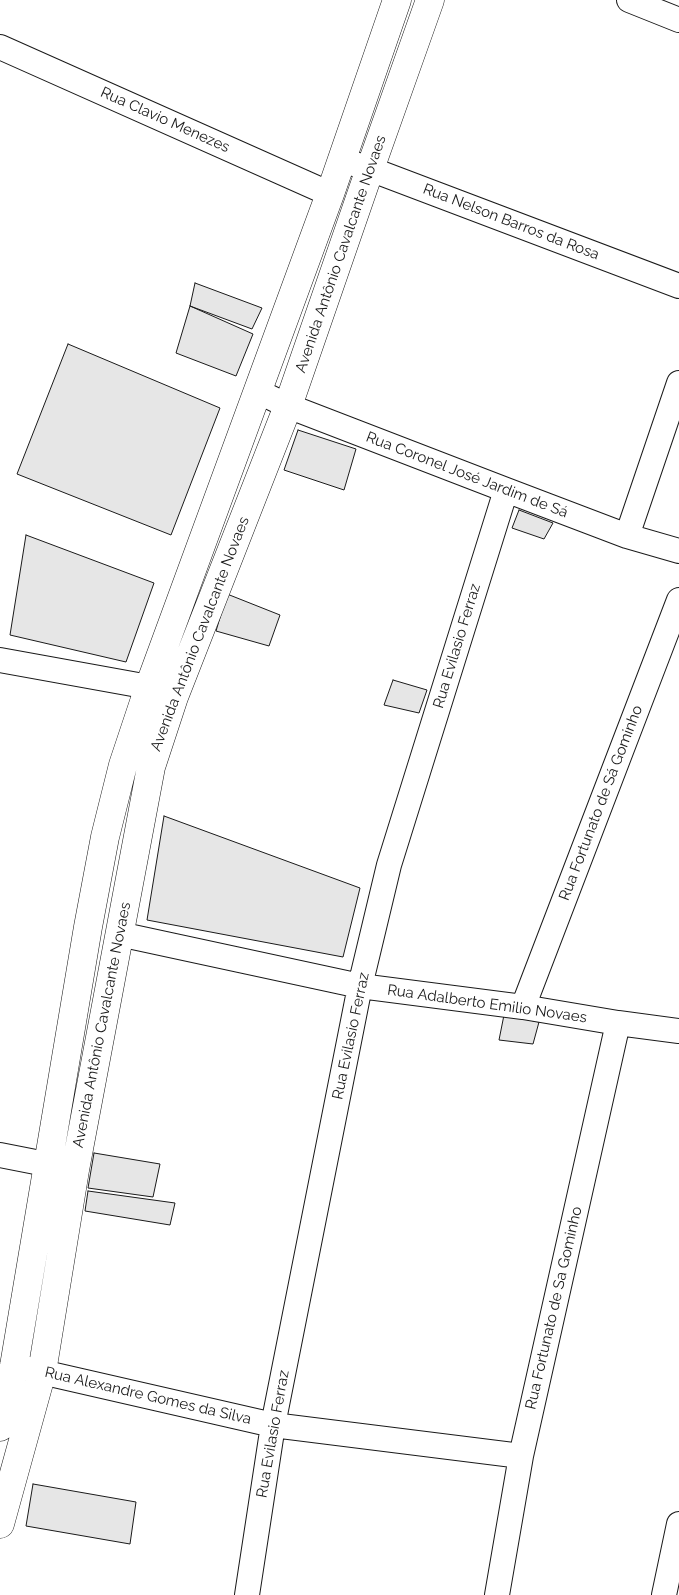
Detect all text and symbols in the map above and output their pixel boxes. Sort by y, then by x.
street label: Rua Clavio Menezes [98,83,232,157]
street label: Avenida Antônio Cavalcante Novaes [292,133,390,375]
street label: Rua Nelson Barros da Rosa [420,180,602,264]
street label: Rua Coronel José Jardim de Sá [363,428,571,522]
street label: Avenida Antônio Cavalcante Novaes [147,514,253,754]
street label: Rua Evilasio Ferraz [429,581,485,711]
street label: Rua Fortunato de Sá Gominho [555,703,647,903]
street label: Avenida Antônio Cavalcante Novaes [69,901,135,1149]
street label: Rua Evilasio Ferraz [329,971,373,1101]
street label: Rua Adalberto Emilio Novaes [386,981,588,1027]
street label: Rua Fortunato de Sa Gominho [522,1205,586,1411]
street label: Rua Alexandre Gomes da Silva [43,1363,253,1429]
street label: Rua Evilasio Ferraz [253,1369,293,1499]

